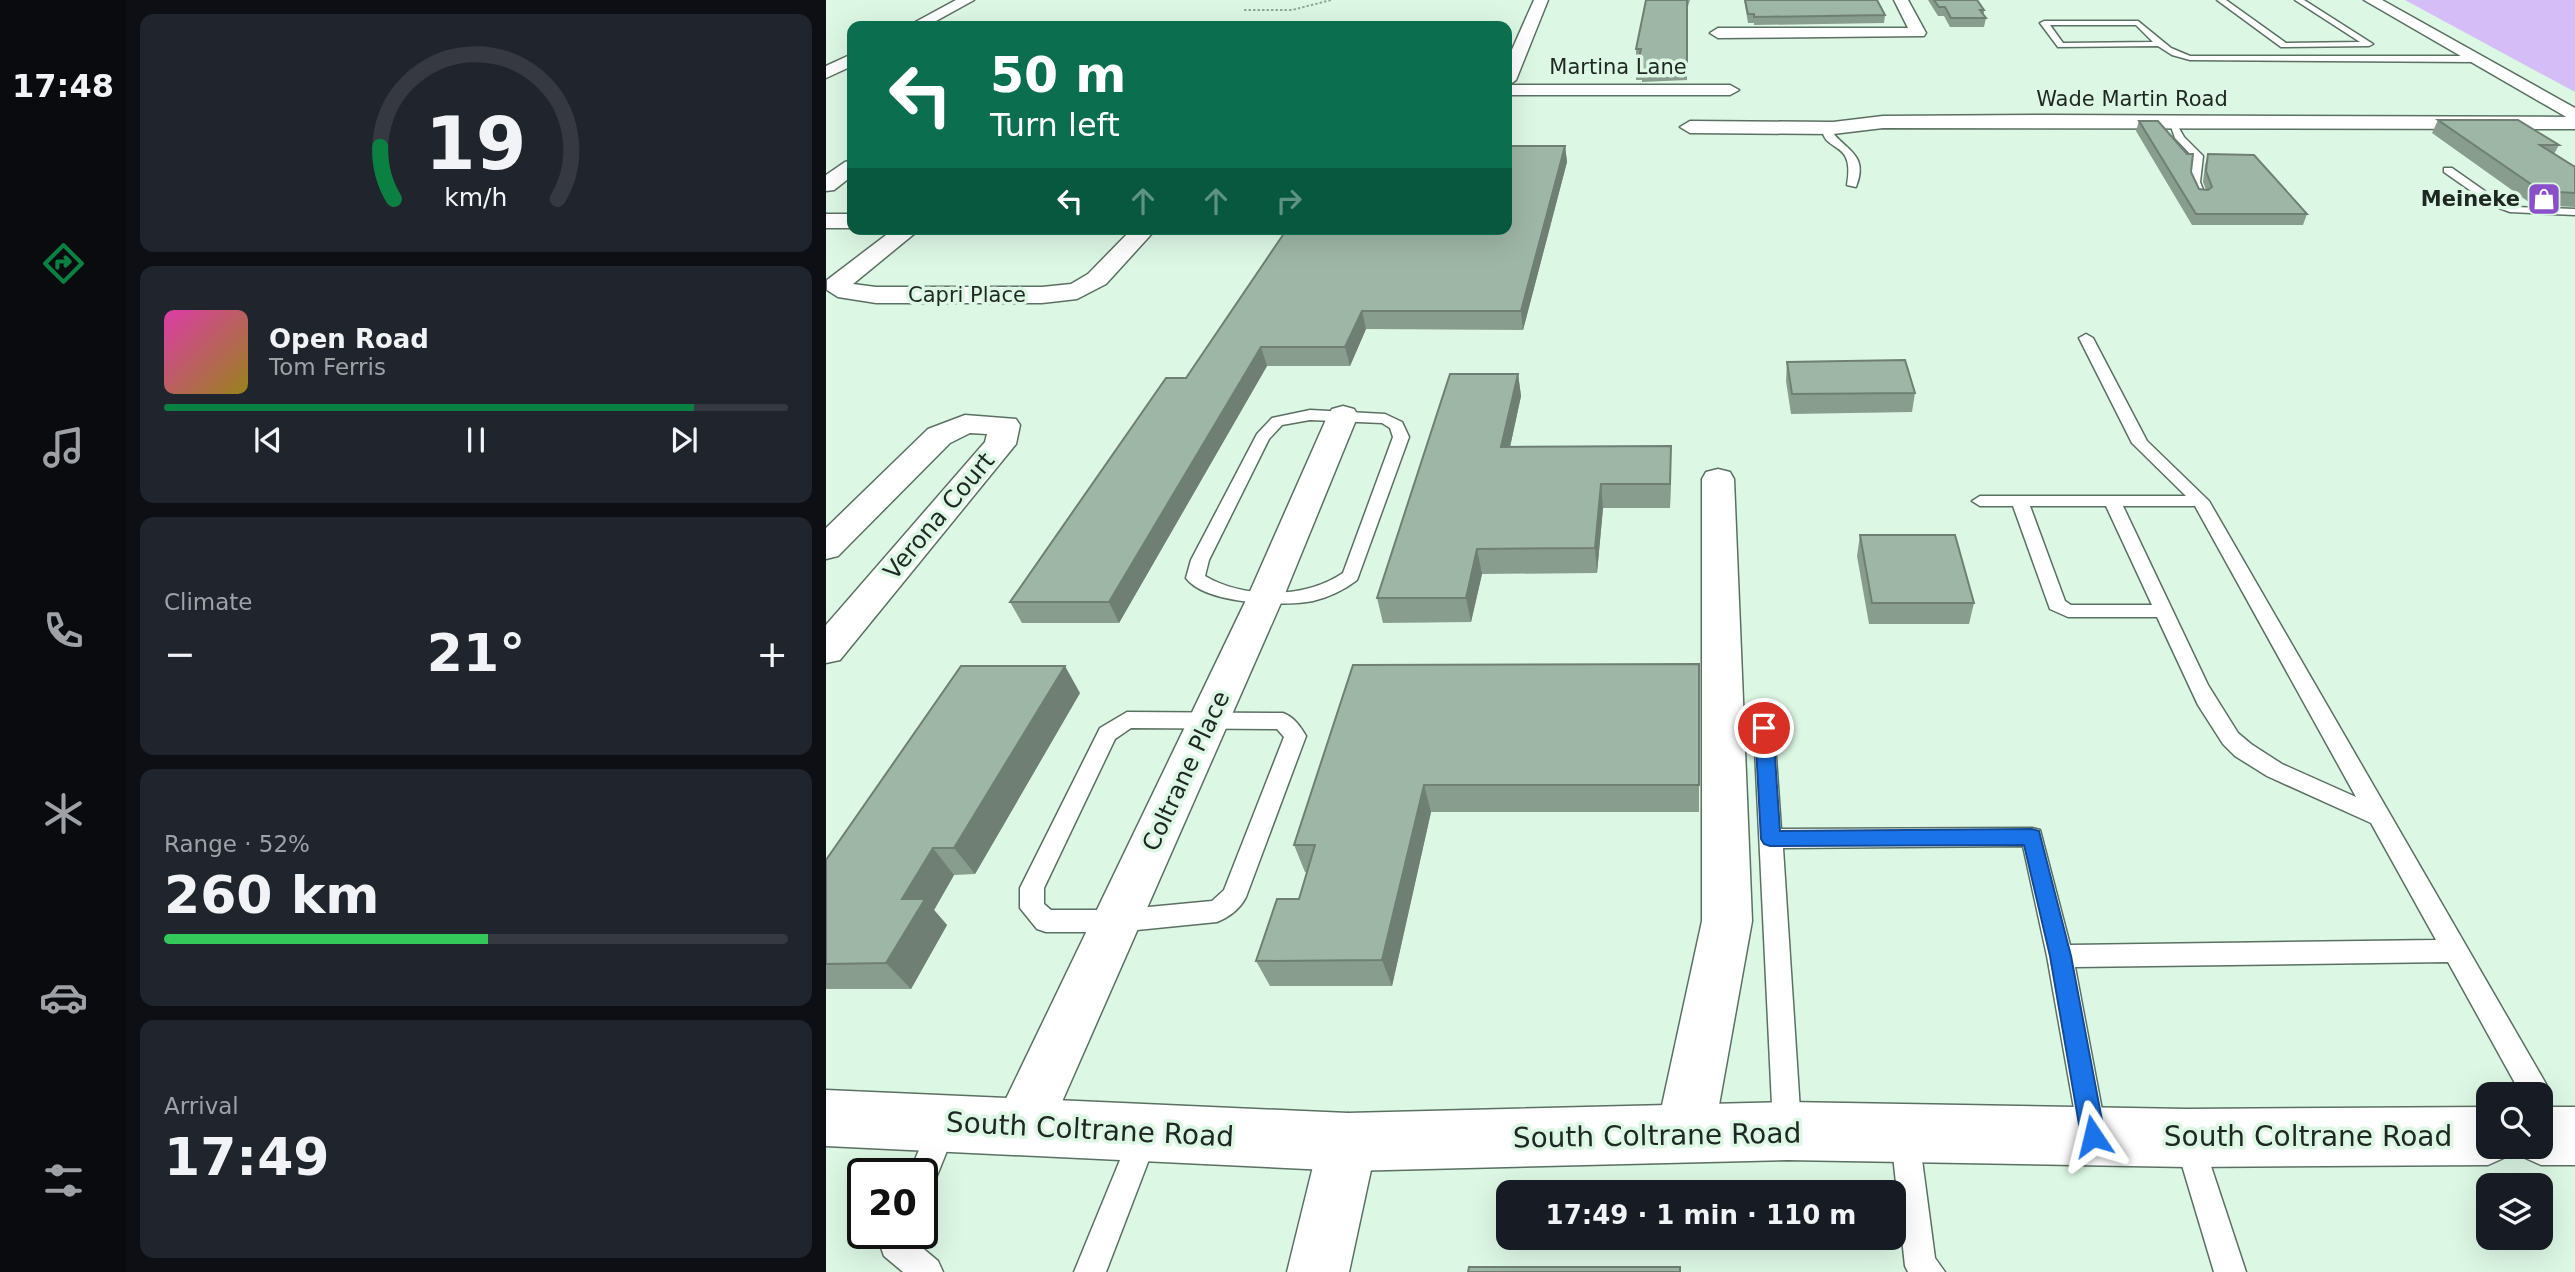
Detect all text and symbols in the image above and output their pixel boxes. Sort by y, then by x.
text: 50 m [990,47,1126,104]
icon: left [875,49,966,140]
street label: Martina Lane [1549,55,1687,79]
text: 17:48 [12,67,114,105]
street label: Wade Martin Road [2036,87,2228,111]
text: 19 [425,101,527,186]
text: Turn left [990,106,1120,144]
shop icon: Meineke [2525,180,2563,218]
icon: left [1051,182,1089,220]
icon: ahead [1124,182,1162,220]
icon: ahead [1197,182,1235,220]
icon: right [1270,182,1308,220]
text: km/h [444,183,508,212]
place label: Meineke [2421,187,2520,211]
icon: directions [39,239,88,288]
street label: Capri Place [908,283,1026,307]
text: Open Road [269,324,429,354]
text: Tom Ferris [269,354,386,380]
icon: previous [249,421,287,459]
icon: pause [457,421,495,459]
icon: next [665,421,703,459]
icon: music [39,423,88,472]
street label: Verona Court [878,447,1000,585]
text: Climate [164,589,253,615]
icon: phone [39,606,88,655]
text: 21° [427,623,525,683]
text: − [164,632,196,676]
text: + [756,632,788,676]
street label: Coltrane Place [1137,686,1235,856]
pin [1734,698,1794,758]
icon: arrive [1745,709,1783,747]
icon: climate [39,789,88,838]
text: Range · 52% [164,831,310,857]
text: 260 km [164,865,379,925]
icon: car [39,973,88,1022]
map controls [2476,1082,2553,1250]
button: search [2476,1082,2553,1159]
text: Arrival [164,1093,239,1119]
position arrow [2056,1099,2130,1173]
street label: South Coltrane Road [945,1105,1235,1154]
street label: South Coltrane Road [1512,1116,1802,1155]
street label: South Coltrane Road [2164,1120,2452,1153]
text: 17:49 [164,1127,330,1187]
icon: filters [39,1156,88,1205]
speed limit sign: 20 [847,1158,938,1249]
button: layers [2476,1173,2553,1250]
text: 17:49 · 1 min · 110 m [1546,1200,1856,1230]

